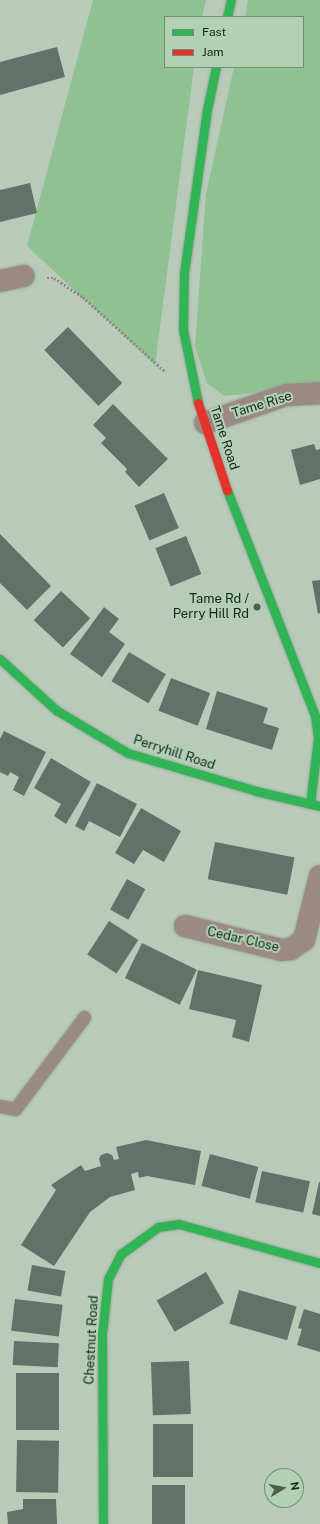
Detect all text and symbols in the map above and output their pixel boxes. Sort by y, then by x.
legend [164,16,304,68]
text: Fast [202,25,226,39]
text: Jam [202,45,224,59]
street label: Tame Rise [230,389,294,421]
street label: Tame Road [206,404,242,472]
place label: Tame Rd / Perry Hill Rd [173,592,249,623]
marker: Tame Rd / Perry Hill Rd [252,602,262,612]
street label: Perryhill Road [131,732,217,774]
street label: Cedar Close [206,924,280,956]
street label: Chestnut Road [82,1295,102,1385]
north arrow [264,1468,304,1508]
text: N [288,1481,301,1491]

